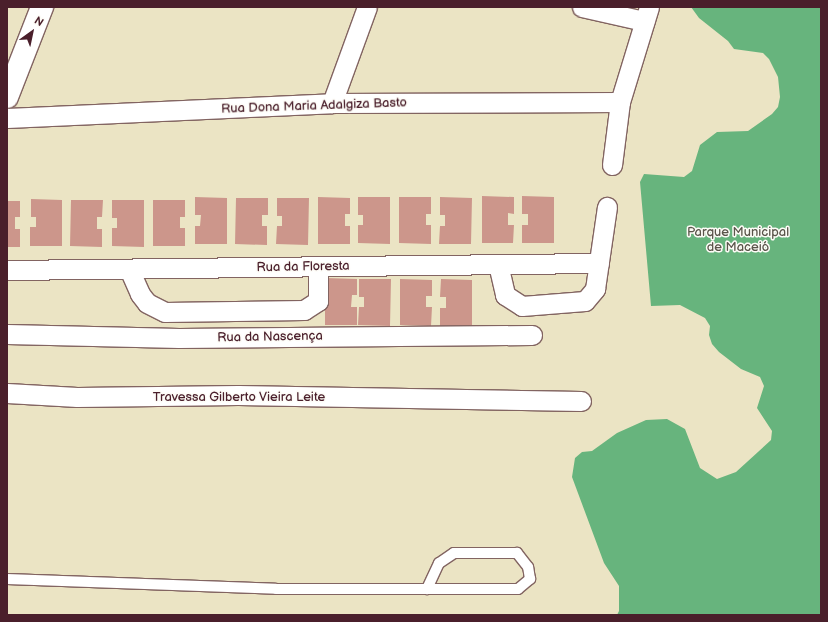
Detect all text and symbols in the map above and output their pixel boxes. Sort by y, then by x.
north arrow [12,12,52,52]
text: N [32,14,46,29]
street label: Rua Dona Maria Adalgiza Basto [221,95,407,117]
park label: Parque Municipal de Maceió [687,225,789,256]
street label: Rua da Floresta [256,258,350,276]
street label: Rua da Nascença [217,328,323,346]
street label: Travessa Gilberto Vieira Leite [153,389,325,405]

